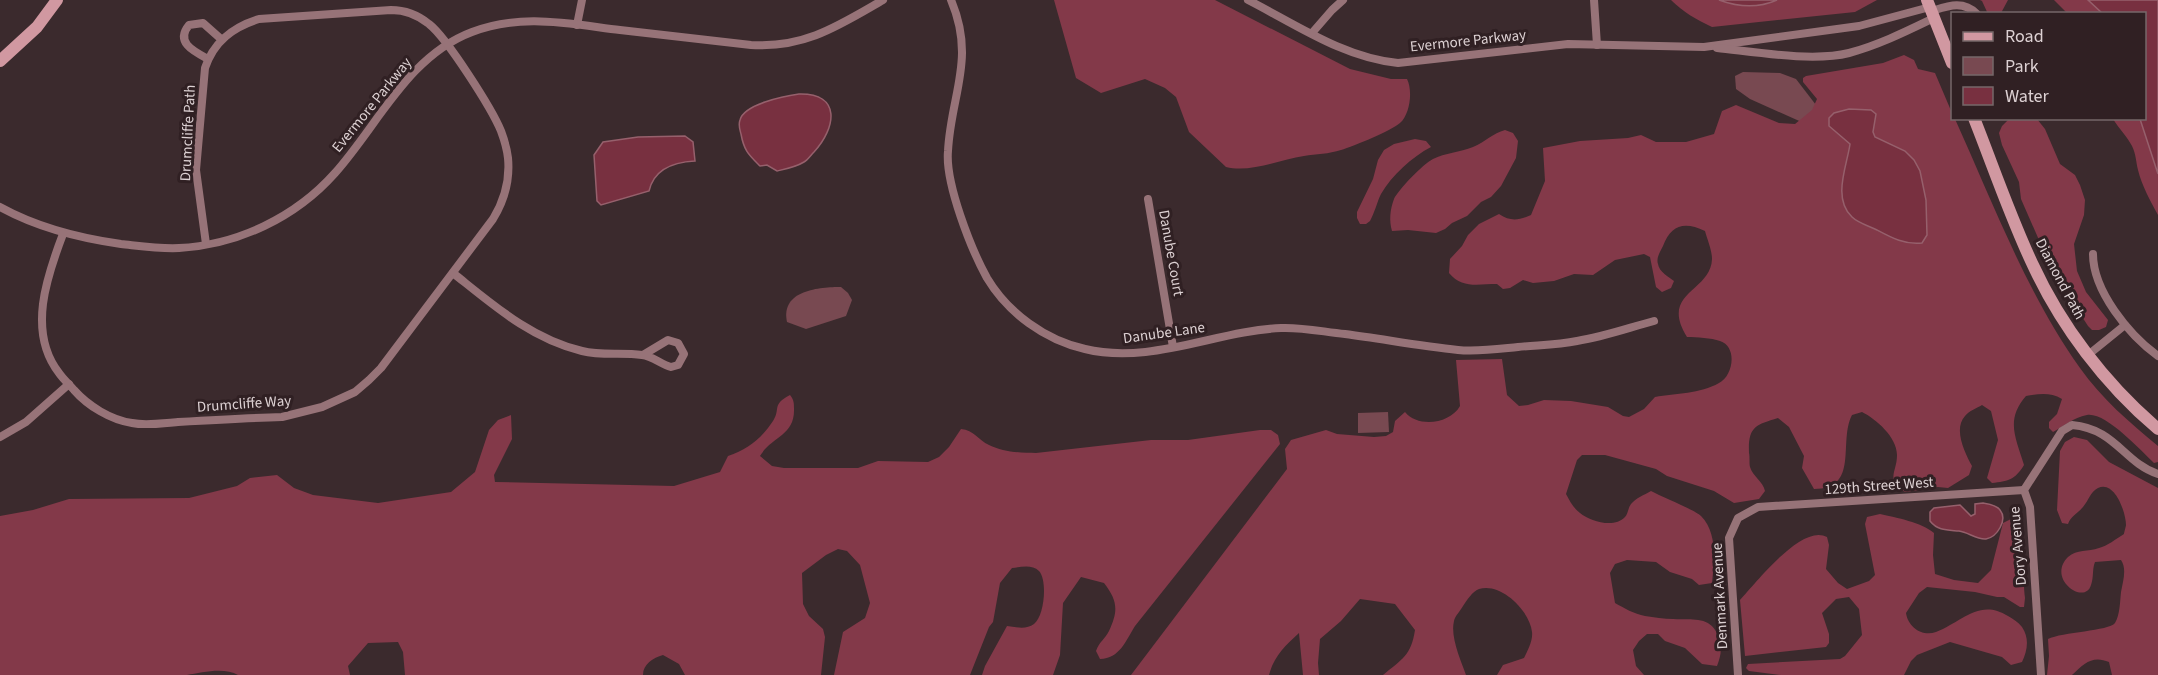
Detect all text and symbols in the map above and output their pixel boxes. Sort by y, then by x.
legend [1951,12,2146,120]
street label: Evermore Parkway [1409,24,1527,58]
text: Road [2005,24,2044,49]
street label: Evermore Parkway [327,53,417,157]
text: Park [2005,54,2039,79]
street label: Drumcliffe Path [175,84,201,182]
text: Water [2005,84,2049,109]
street label: Danube Court [1153,208,1189,298]
street label: Diamond Path [2030,235,2090,323]
street label: Danube Lane [1122,317,1206,349]
street label: Drumcliffe Way [196,390,292,418]
street label: 129th Street West [1824,472,1934,500]
street label: Dory Avenue [2004,506,2032,586]
street label: Denmark Avenue [1707,542,1733,650]

